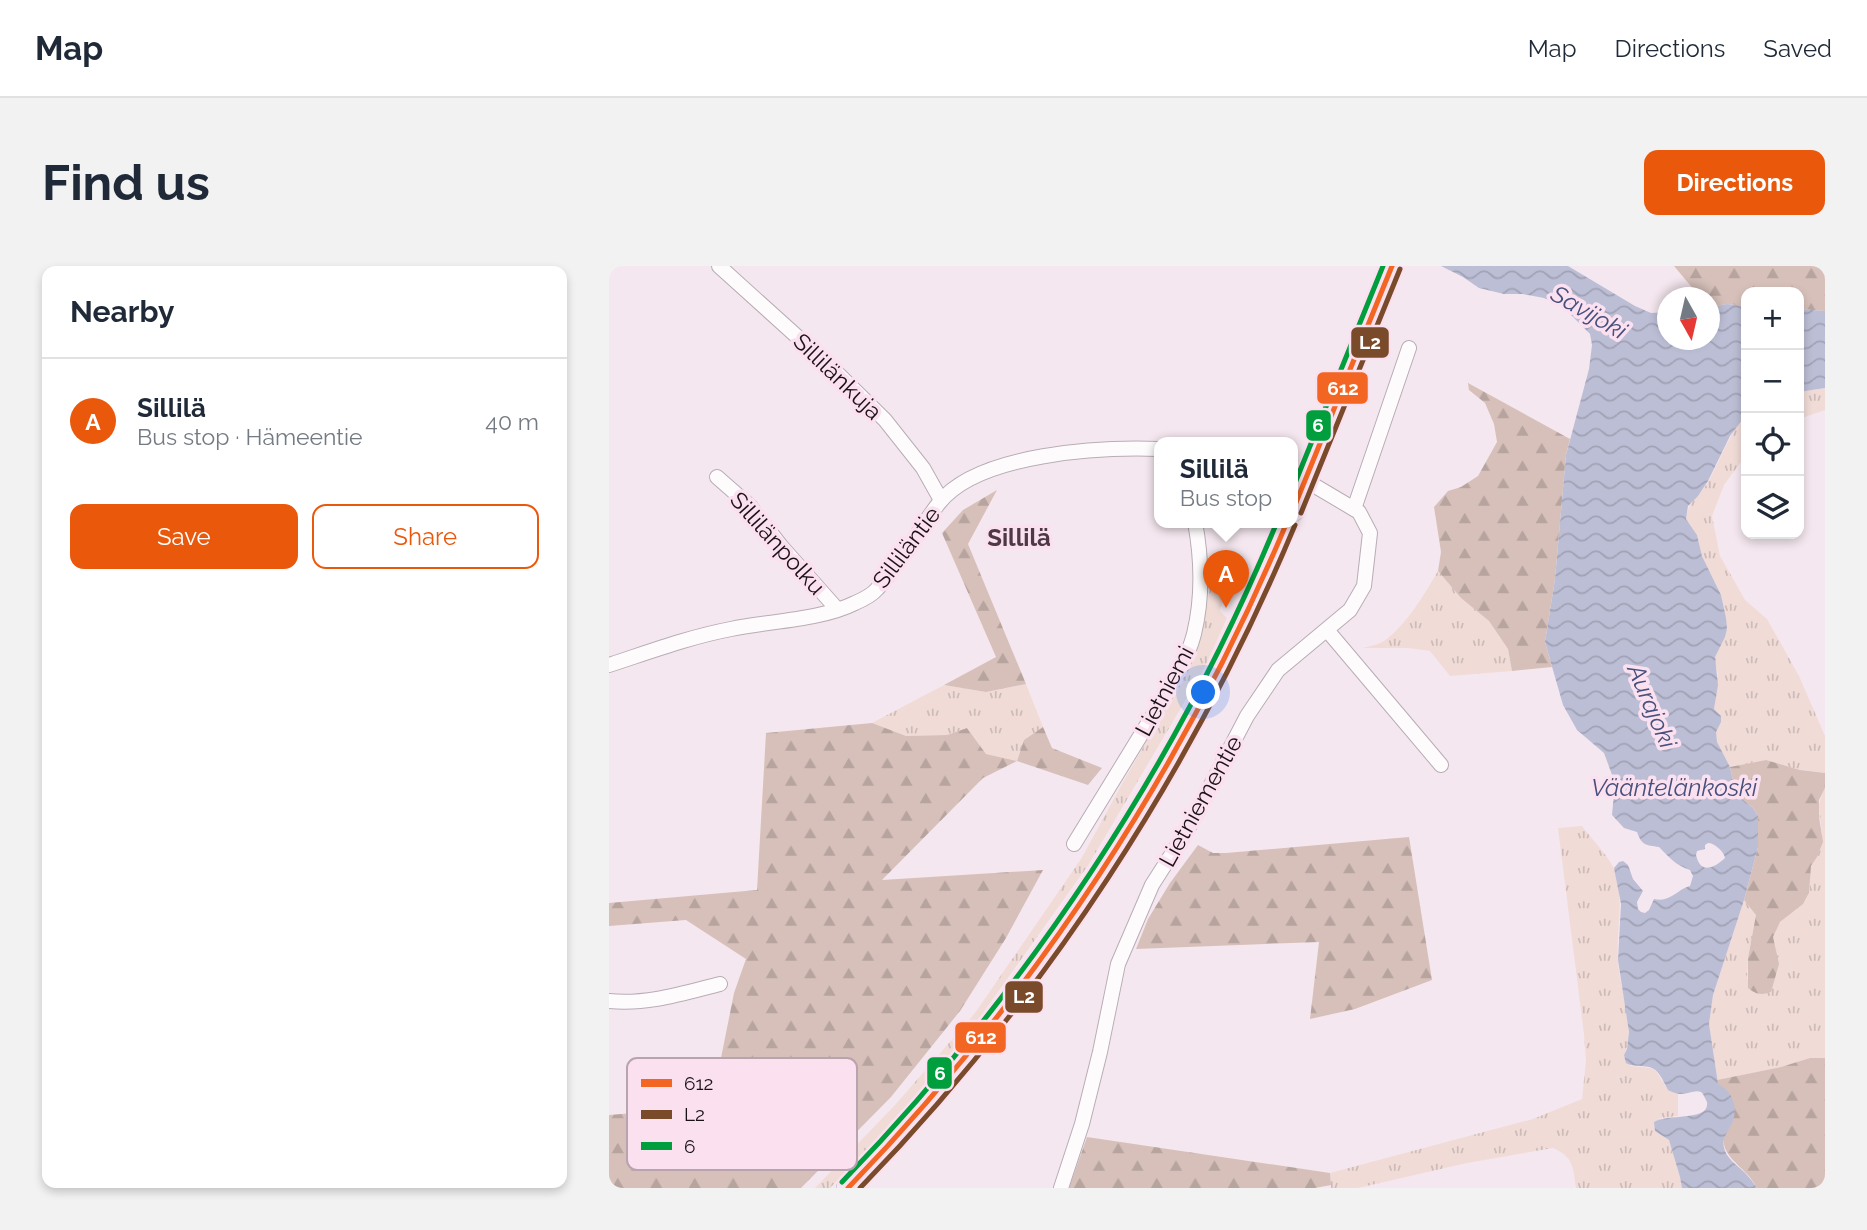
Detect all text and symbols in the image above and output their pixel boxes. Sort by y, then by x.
text: Map [35,29,103,68]
text: Map [1528,34,1577,63]
text: Directions [1615,34,1725,63]
text: Saved [1763,34,1832,63]
button: Directions [1644,150,1825,215]
text: Find us [42,154,210,211]
water label: Savijoki [1545,278,1633,346]
north arrow [1657,287,1720,350]
map controls [1741,287,1804,539]
button: + [1741,287,1804,350]
text: Nearby [70,294,174,329]
line badge: L2 [1350,326,1390,359]
street label: Sillilänkuja [788,327,888,425]
text: L2 [1359,331,1381,353]
button: − [1741,350,1804,413]
line badge: 612 [1316,371,1369,405]
text: 612 [1327,377,1359,399]
text: Sillilä [137,393,206,423]
text: A [85,408,101,435]
text: 40 m [485,408,539,435]
line badge: 6 [1305,409,1332,442]
button: locate [1741,413,1804,476]
text: 6 [1312,414,1324,436]
text: Bus stop · Hämeentie [137,423,363,450]
popup [1154,437,1298,528]
text: Sillilä [1180,454,1249,484]
button: layers [1741,476,1804,539]
text: Bus stop [1180,484,1272,511]
street label: Sillilänpolku [725,486,831,600]
street label: Silliläntie [867,501,945,593]
button: Save [70,504,298,569]
button: Share [312,504,539,569]
district label: Sillilä [987,523,1051,552]
pin: A [1203,550,1249,608]
street label: Lietniemi [1129,642,1199,740]
water label: Aurajoki [1621,658,1683,753]
your location [1186,675,1220,709]
street label: Lietniementie [1153,731,1247,871]
water label: Vääntelänkoski [1591,773,1758,802]
line badge: L2 [1004,980,1044,1014]
text: L2 [1013,985,1035,1007]
line badge: 612 [954,1021,1007,1054]
text: 612 [965,1026,997,1048]
line badge: 6 [926,1056,953,1090]
legend [627,1058,857,1170]
text: 6 [934,1062,946,1084]
text: 612 [684,1072,714,1094]
text: L2 [684,1103,705,1125]
text: 6 [684,1135,695,1157]

